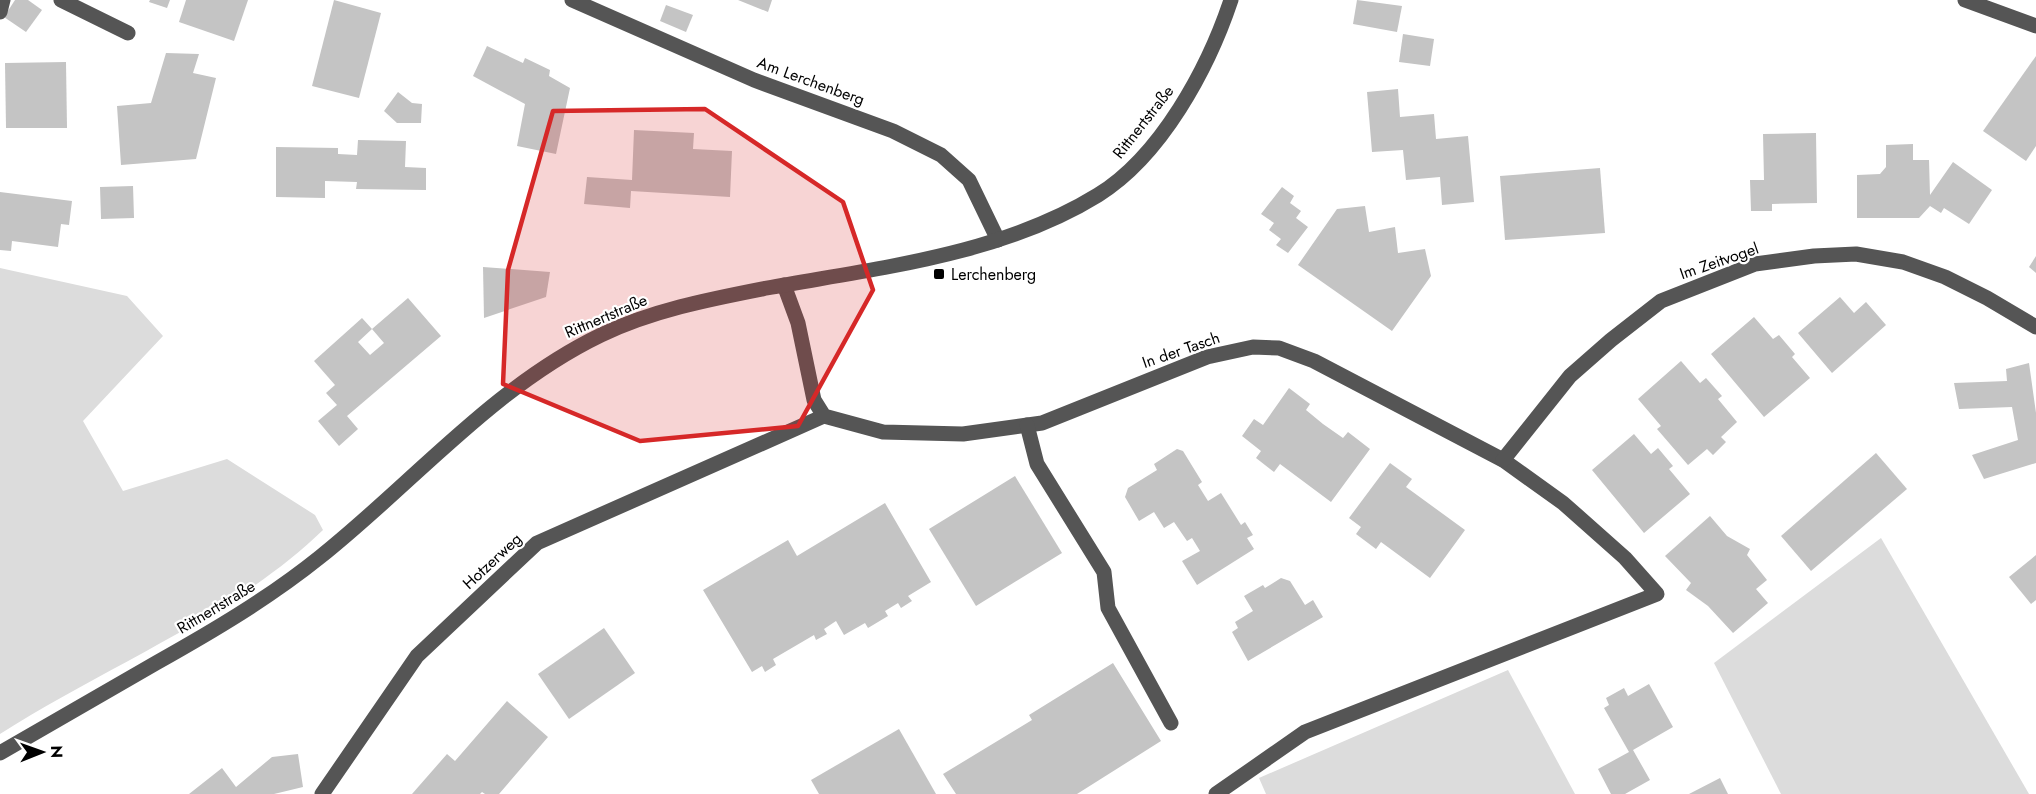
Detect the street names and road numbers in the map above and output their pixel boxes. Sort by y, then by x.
street label: Am Lerchenberg [754,51,868,111]
street label: Rittnertstraße [1107,80,1179,164]
street label: Im Zeitvogel [1676,237,1762,285]
street label: Rittnertstraße [561,288,651,344]
street label: In der Tasch [1139,326,1223,374]
street label: Hotzerweg [457,528,527,594]
street label: Rittnertstraße [173,575,259,639]

